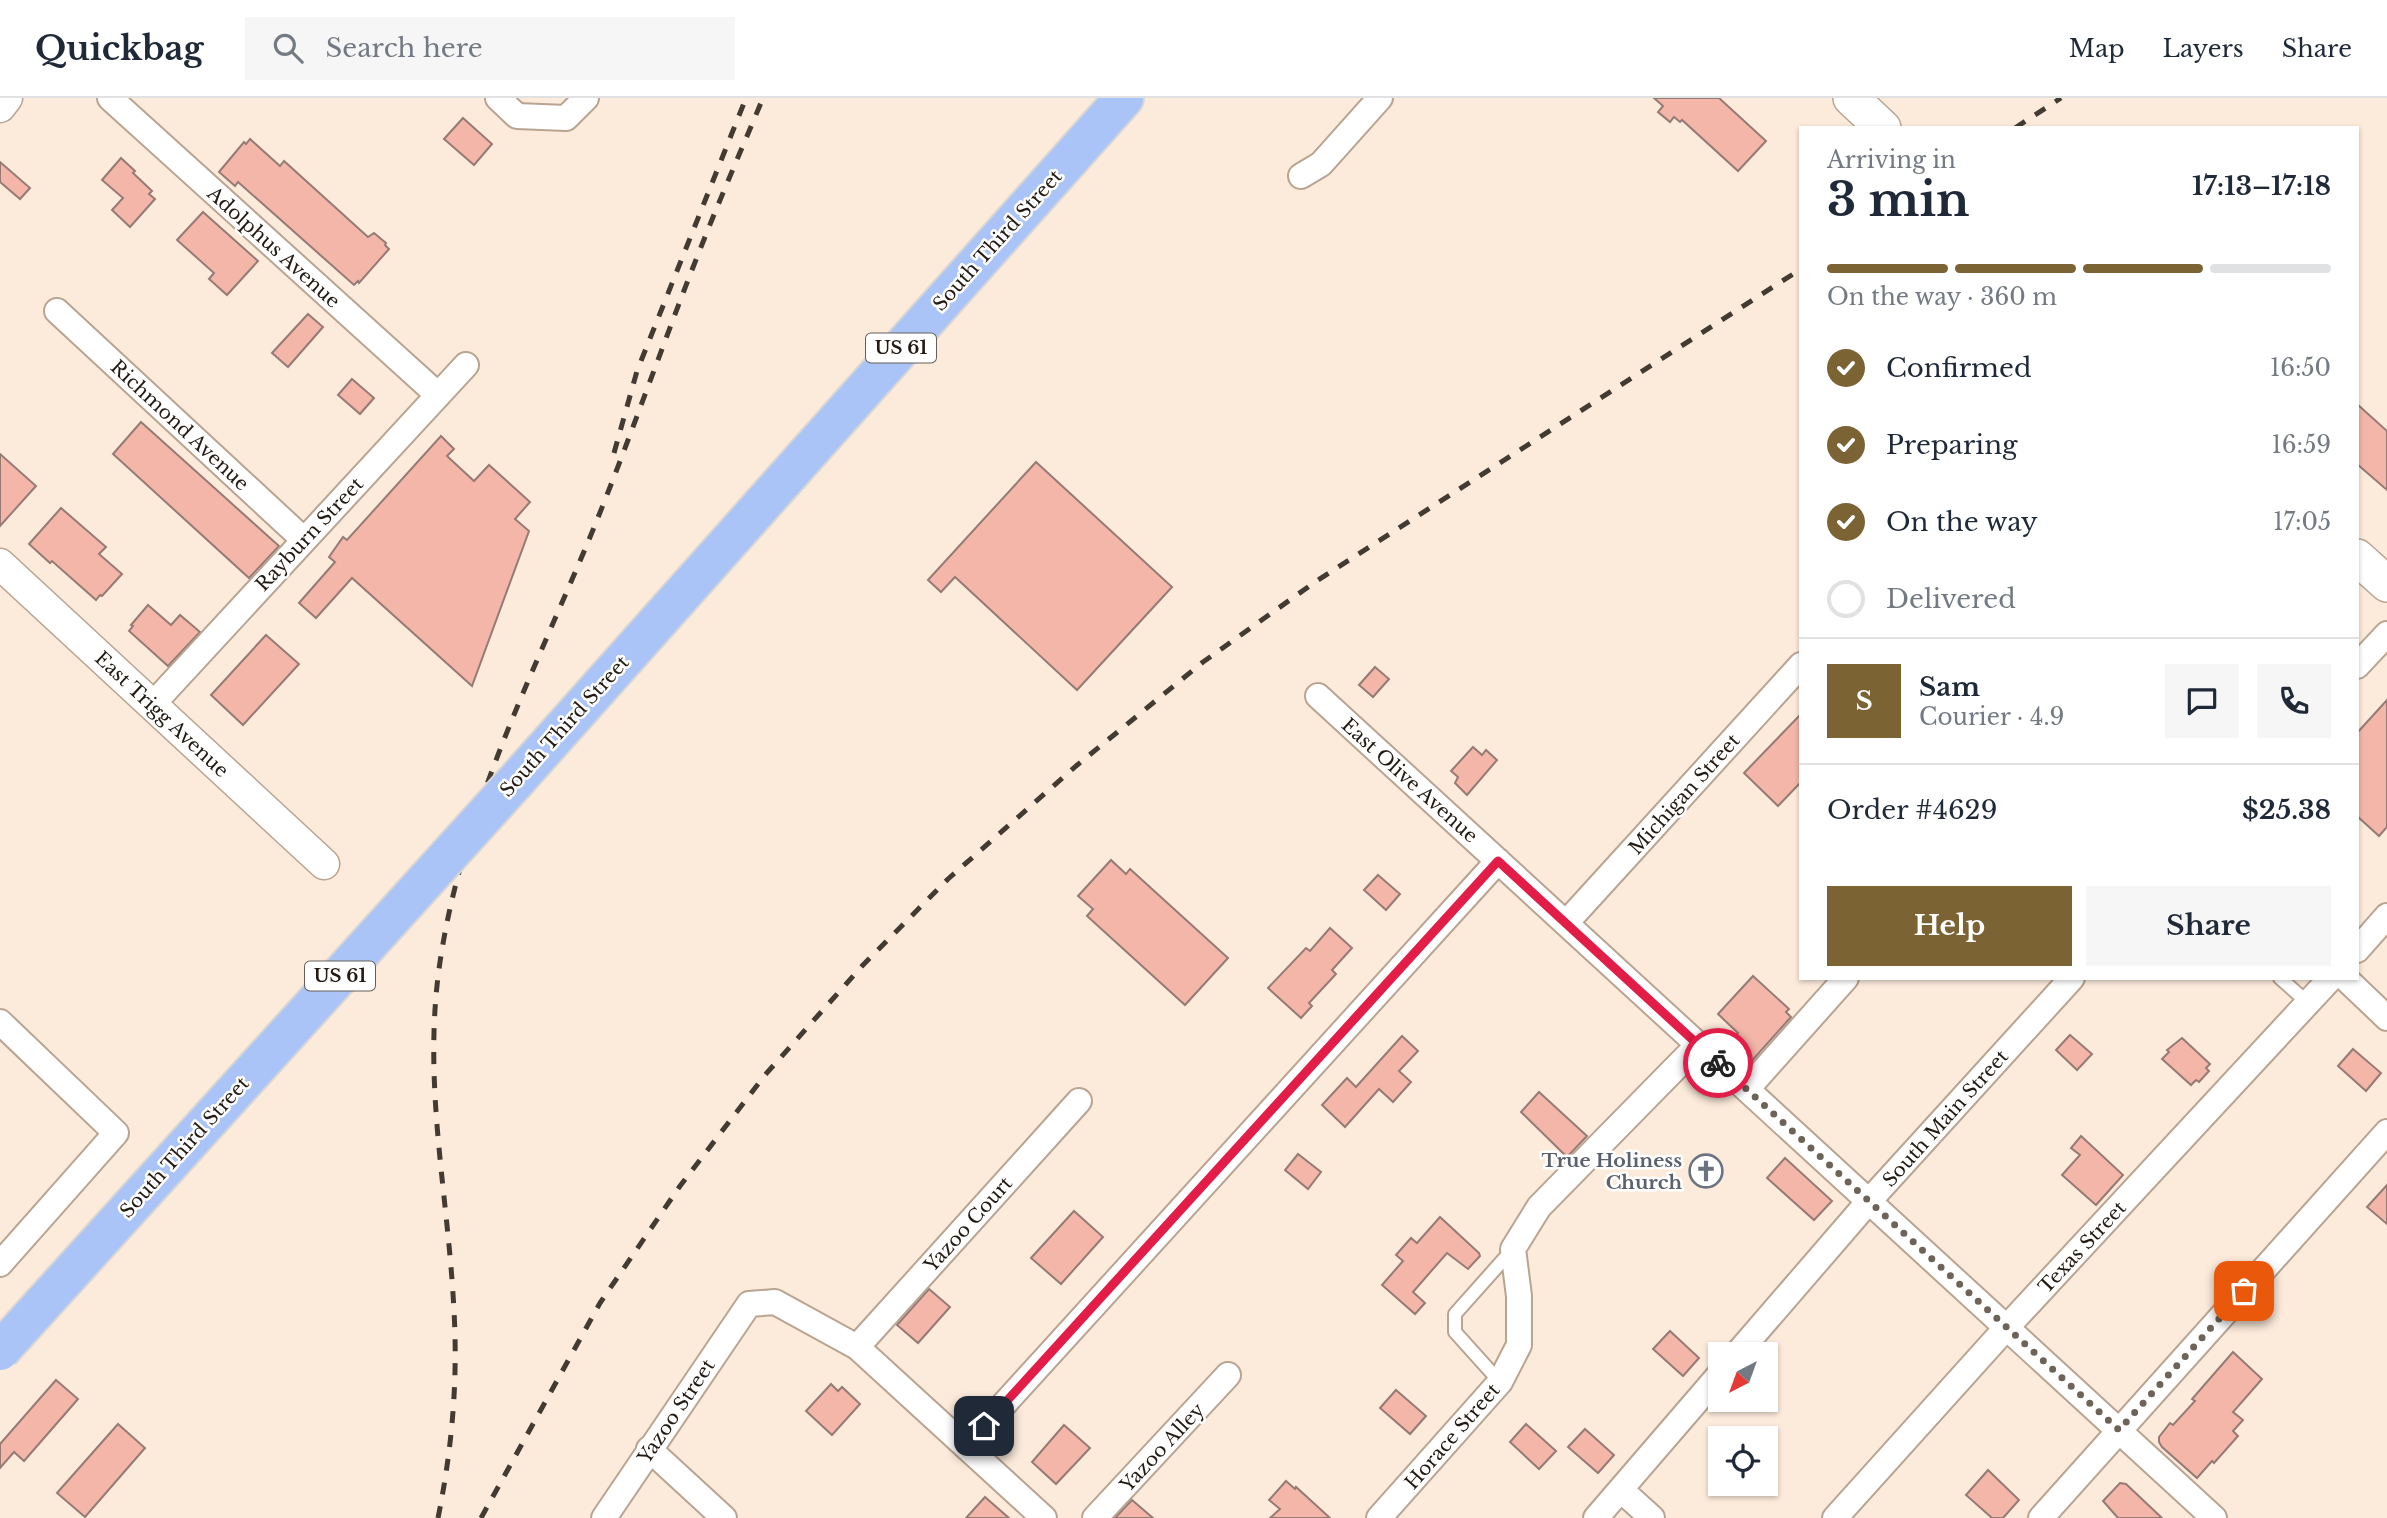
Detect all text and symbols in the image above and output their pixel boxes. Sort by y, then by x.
search box [245,17,735,80]
text: Quickbag [35,28,203,69]
icon: search [269,29,307,67]
text: Search here [325,32,483,64]
text: Map [2069,34,2125,63]
text: Layers [2163,34,2244,63]
text: Share [2282,34,2352,63]
text: Arriving in [1827,146,1956,174]
street label: South Third Street [928,165,1067,316]
text: 17:13–17:18 [2192,170,2331,202]
text: 3 min [1827,171,1969,228]
street label: Adolphus Avenue [202,181,345,313]
text: On the way · 360 m [1827,283,2057,311]
road number: US 61 [866,334,936,362]
icon: check [1827,349,1865,387]
text: Confirmed [1886,352,2031,384]
text: 16:50 [2270,354,2331,382]
street label: Richmond Avenue [106,355,254,495]
icon: check [1827,426,1865,464]
text: Preparing [1886,429,2018,461]
text: 16:59 [2272,431,2331,459]
street label: Rayburn Street [251,472,369,596]
icon: check [1827,503,1865,541]
text: On the way [1886,506,2038,538]
text: 17:05 [2273,508,2331,536]
text: Delivered [1886,583,2016,615]
street label: East Trigg Avenue [90,647,233,782]
street label: South Third Street [495,651,634,802]
button: chat [2165,664,2239,738]
button: phone [2257,664,2331,738]
text: Sam [1919,671,1980,703]
text: S [1855,685,1873,717]
text: Courier · 4.9 [1919,703,2064,731]
street label: East Olive Avenue [1337,713,1482,847]
street label: Michigan Street [1624,729,1745,859]
text: Order #4629 [1827,794,1997,826]
text: $25.38 [2242,794,2331,826]
button: Help [1827,886,2072,966]
button: Share [2086,886,2331,966]
road number: US 61 [305,962,375,990]
courier [1683,1028,1753,1098]
icon: bike [1699,1044,1737,1082]
street label: South Main Street [1878,1044,2014,1192]
street label: South Third Street [115,1072,254,1223]
place label: True Holiness Church [1541,1149,1682,1194]
church icon: True Holiness Church [1687,1152,1725,1190]
street label: Yazoo Court [919,1171,1018,1277]
street label: Texas Street [2034,1196,2131,1298]
pin [2214,1261,2274,1321]
icon: bag [2225,1272,2263,1310]
north arrow [1708,1342,1778,1412]
map controls [1708,1342,1778,1496]
street label: Yazoo Street [633,1354,720,1469]
street label: Horace Street [1400,1378,1505,1494]
pin [954,1396,1014,1456]
street label: Yazoo Alley [1115,1398,1209,1497]
icon: home [965,1407,1003,1445]
button: locate [1708,1426,1778,1496]

